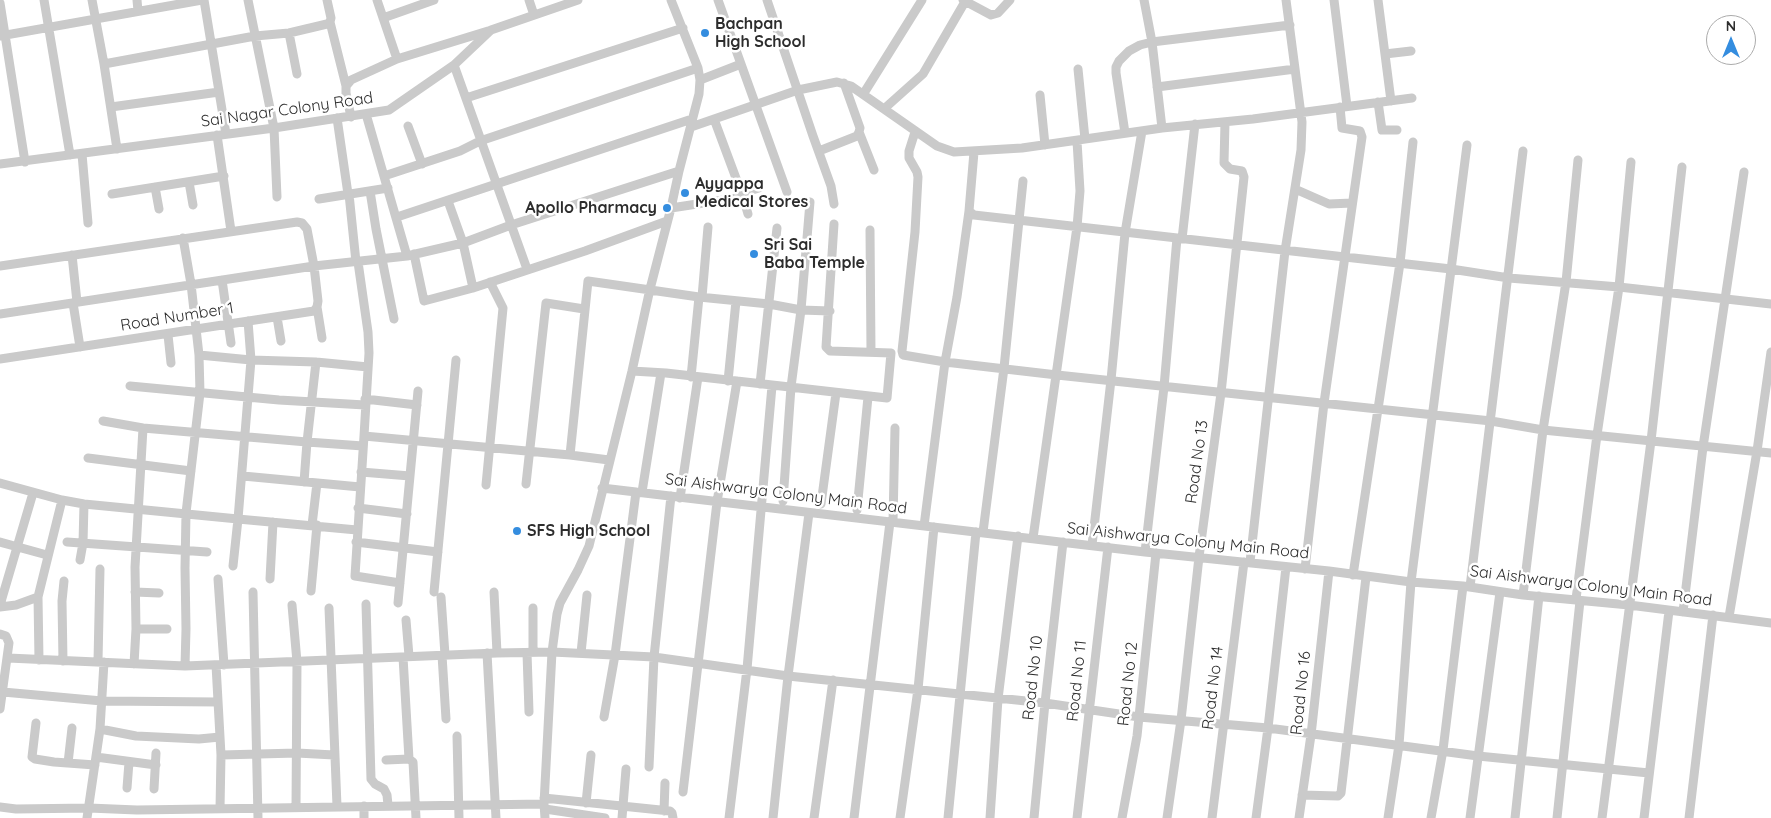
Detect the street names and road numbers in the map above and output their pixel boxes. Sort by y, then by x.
street label: Sai Nagar Colony Road [200,88,374,132]
street label: Road Number 1 [119,299,235,335]
street label: Road No 13 [1182,419,1212,505]
street label: Sai Aishwarya Colony Main Road [664,470,908,518]
street label: Sai Aishwarya Colony Main Road [1066,519,1310,563]
street label: Sai Aishwarya Colony Main Road [1469,562,1713,610]
street label: Road No 10 [1019,635,1047,721]
street label: Road No 11 [1063,639,1091,723]
street label: Road No 12 [1114,641,1142,727]
street label: Road No 14 [1198,645,1228,731]
street label: Road No 16 [1287,650,1315,736]

